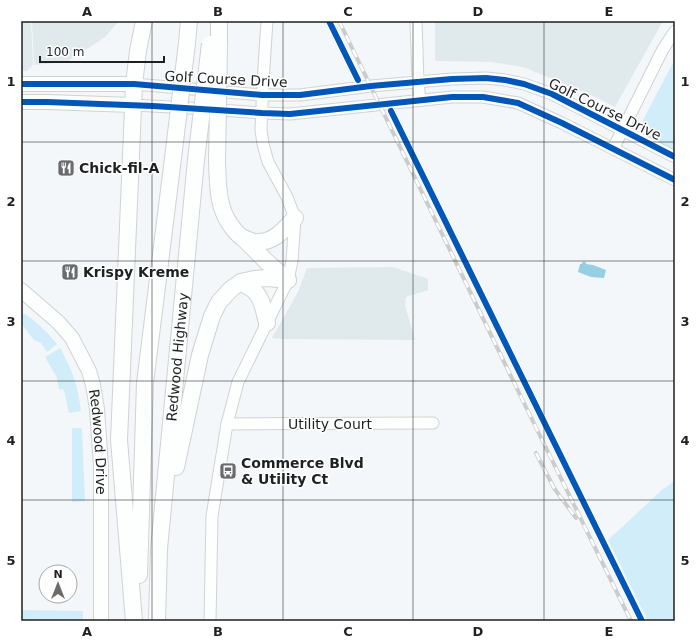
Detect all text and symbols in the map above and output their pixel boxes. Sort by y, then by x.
text: A [82,4,92,19]
text: B [213,4,223,19]
text: C [343,4,353,19]
text: D [473,4,484,19]
text: E [605,4,613,19]
scale bar [40,38,164,64]
text: 100 m [46,45,84,59]
street label: Golf Course Drive [164,68,288,90]
text: 1 [6,74,16,89]
text: 1 [680,74,690,89]
street label: Golf Course Drive [546,75,664,143]
restaurant icon: Chick-fil-A [56,158,76,178]
place label: Chick-fil-A [79,160,159,176]
text: 2 [6,194,16,209]
text: 2 [680,194,690,209]
restaurant icon: Krispy Kreme [60,262,80,282]
place label: Krispy Kreme [83,264,189,280]
street label: Redwood Highway [163,292,191,422]
text: 3 [6,314,16,329]
text: 3 [680,314,690,329]
street label: Redwood Drive [86,388,109,495]
street label: Utility Court [288,416,373,432]
text: 4 [6,433,16,448]
text: 4 [680,433,690,448]
place label: Commerce Blvd & Utility Ct [241,455,364,487]
bus stop icon: Commerce Blvd & Utility Ct [218,461,238,481]
text: 5 [6,553,16,568]
text: 5 [680,553,690,568]
north arrow [38,564,78,604]
text: N [53,568,63,581]
text: A [82,624,92,639]
text: B [213,624,223,639]
text: C [343,624,353,639]
text: D [473,624,484,639]
text: E [605,624,613,639]

